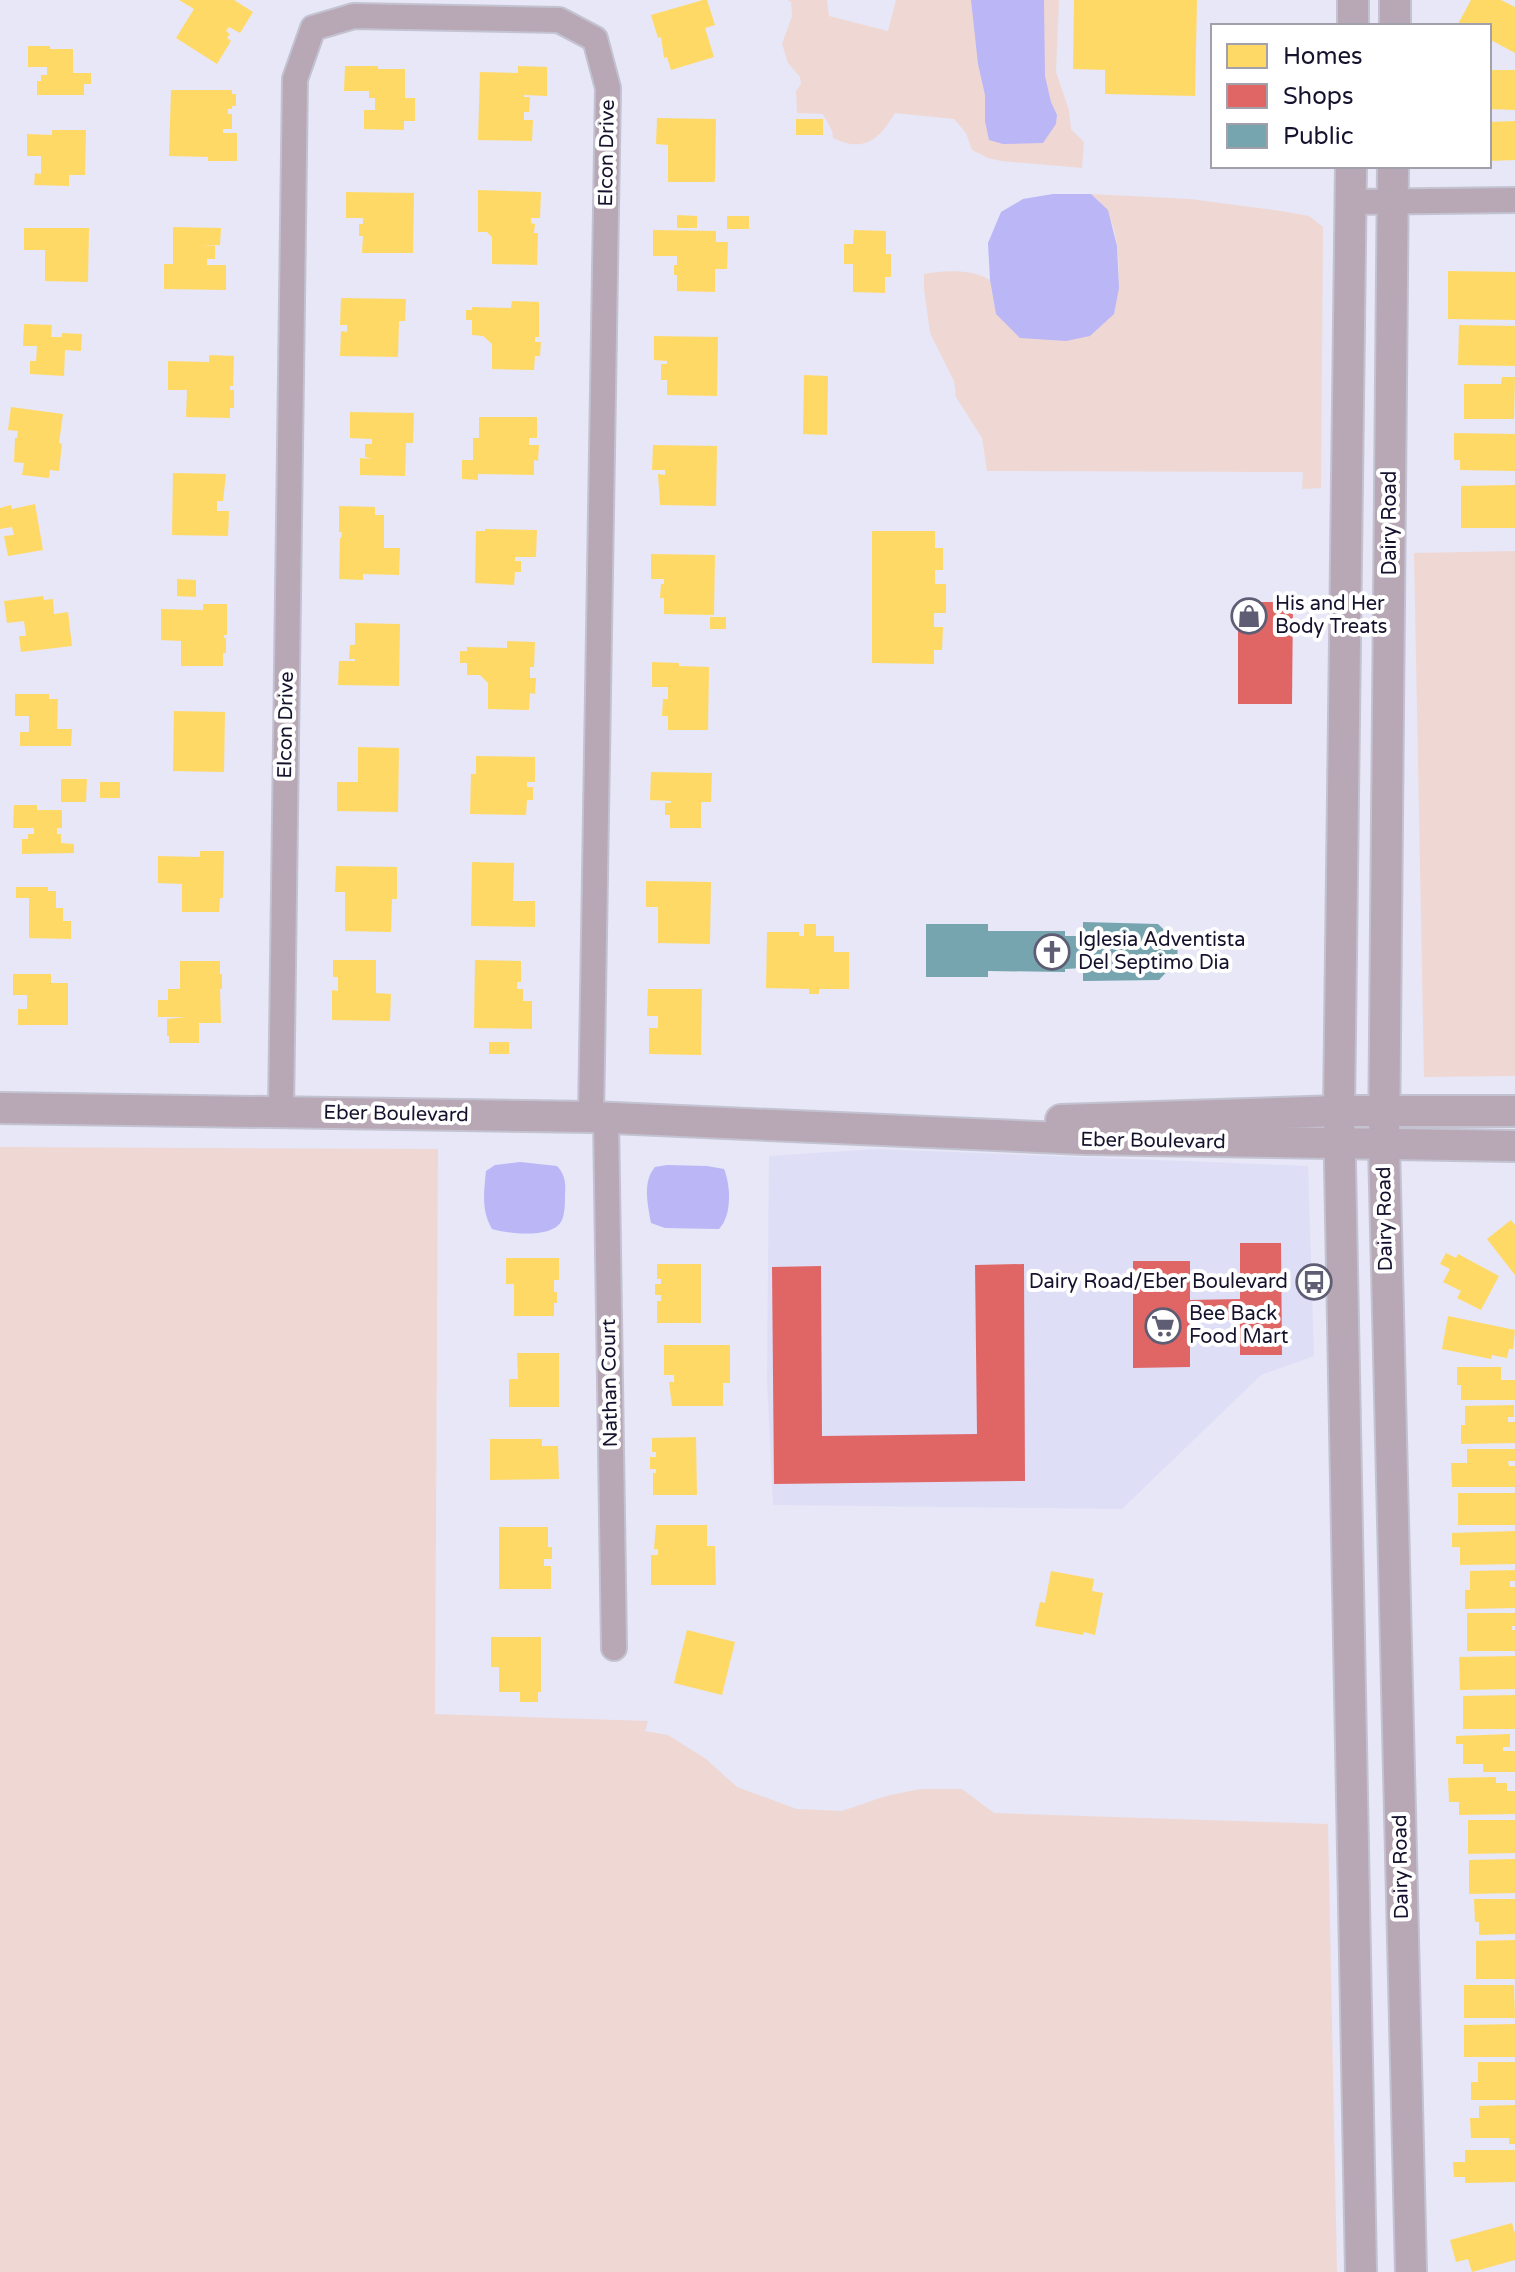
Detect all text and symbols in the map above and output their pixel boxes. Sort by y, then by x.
legend [1211,24,1491,168]
text: Homes [1283,42,1363,71]
text: Shops [1283,82,1353,111]
street label: Elcon Drive [594,99,620,207]
text: Public [1283,122,1353,151]
street label: Dairy Road [1378,471,1402,575]
place label: His and Her Body Treats [1275,592,1387,639]
shop icon: His and Her Body Treats [1230,597,1268,635]
street label: Elcon Drive [273,671,299,779]
place label: Iglesia Adventista Del Septimo Dia [1078,928,1245,975]
church icon: Iglesia Adventista Del Septimo Dia [1033,933,1071,971]
street label: Eber Boulevard [323,1101,469,1127]
street label: Eber Boulevard [1080,1128,1226,1154]
street label: Dairy Road [1372,1166,1398,1272]
bus stop icon: Dairy Road/Eber Boulevard [1295,1263,1333,1301]
place label: Dairy Road/Eber Boulevard [1029,1270,1288,1294]
place label: Bee Back Food Mart [1189,1302,1289,1349]
supermarket icon: Bee Back Food Mart [1144,1307,1182,1345]
street label: Nathan Court [597,1318,623,1448]
street label: Dairy Road [1388,1814,1414,1920]

